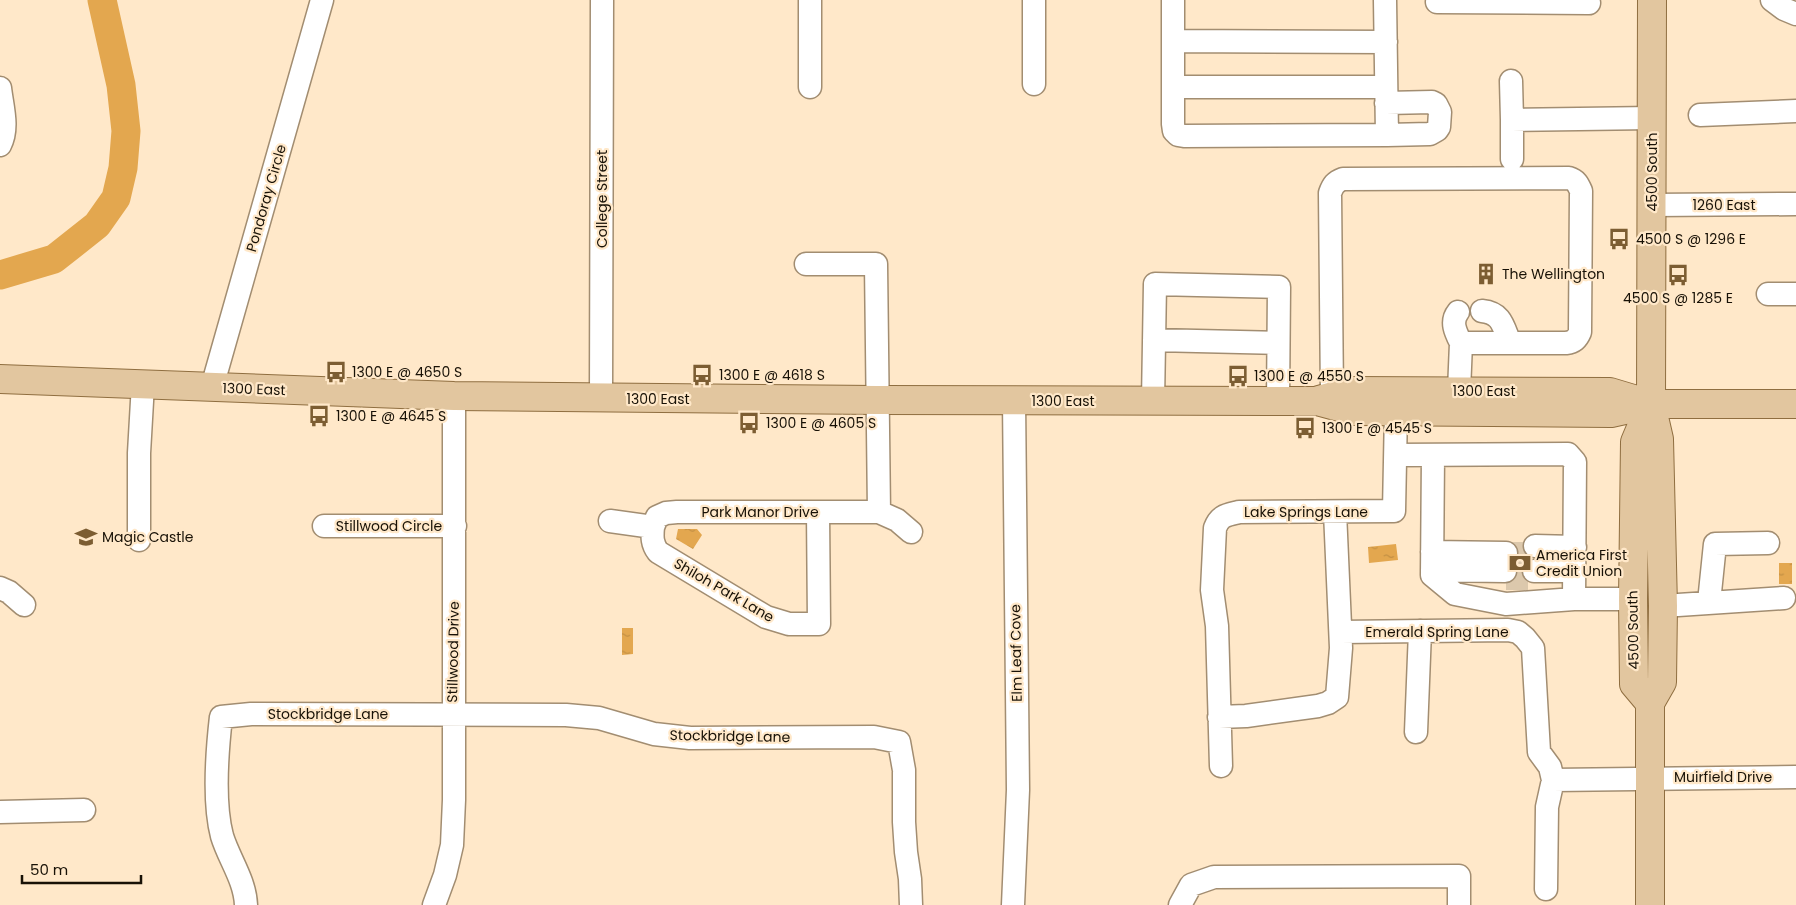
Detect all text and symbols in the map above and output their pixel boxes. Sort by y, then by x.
street label: 4500 South [1642,132,1662,212]
street label: Pondoray Circle [241,142,291,254]
street label: College Street [592,150,612,248]
street label: 1260 East [1693,195,1756,215]
bus stop icon: 4500 S @ 1296 E [1606,226,1632,252]
place label: 4500 S @ 1296 E [1636,229,1746,249]
building icon: The Wellington [1473,261,1499,287]
bus stop icon: 4500 S @ 1285 E [1665,262,1691,288]
place label: The Wellington [1502,264,1605,284]
place label: 4500 S @ 1285 E [1623,288,1733,308]
bus stop icon: 1300 E @ 4650 S [323,359,349,385]
place label: 1300 E @ 4650 S [352,362,462,382]
bus stop icon: 1300 E @ 4618 S [689,362,715,388]
bus stop icon: 1300 E @ 4550 S [1225,363,1251,389]
place label: 1300 E @ 4618 S [719,365,825,385]
place label: 1300 E @ 4550 S [1254,366,1364,386]
street label: 1300 East [222,378,286,400]
street label: 1300 East [1452,381,1516,401]
street label: 1300 East [626,389,690,409]
street label: 1300 East [1031,391,1095,411]
bus stop icon: 1300 E @ 4645 S [306,403,332,429]
place label: 1300 E @ 4645 S [336,406,446,426]
bus stop icon: 1300 E @ 4605 S [736,410,762,436]
place label: 1300 E @ 4605 S [766,413,876,433]
bus stop icon: 1300 E @ 4545 S [1292,415,1318,441]
place label: 1300 E @ 4545 S [1322,418,1432,438]
street label: Park Manor Drive [701,502,819,522]
street label: Lake Springs Lane [1244,502,1368,522]
street label: Stillwood Circle [336,516,442,536]
school or university icon: Magic Castle [73,524,99,550]
place label: Magic Castle [102,527,194,547]
place label: America First Credit Union [1536,545,1627,581]
bank icon: America First Credit Union [1507,550,1533,576]
street label: Shiloh Park Lane [670,553,778,627]
street label: 4500 South [1622,590,1644,670]
street label: Stillwood Drive [442,601,464,703]
street label: Elm Leaf Cove [1005,604,1027,702]
street label: Emerald Spring Lane [1365,622,1509,642]
street label: Stockbridge Lane [268,704,389,724]
street label: Stockbridge Lane [670,725,791,747]
street label: Muirfield Drive [1674,767,1772,787]
scale bar [22,852,141,884]
text: 50 m [30,859,68,880]

